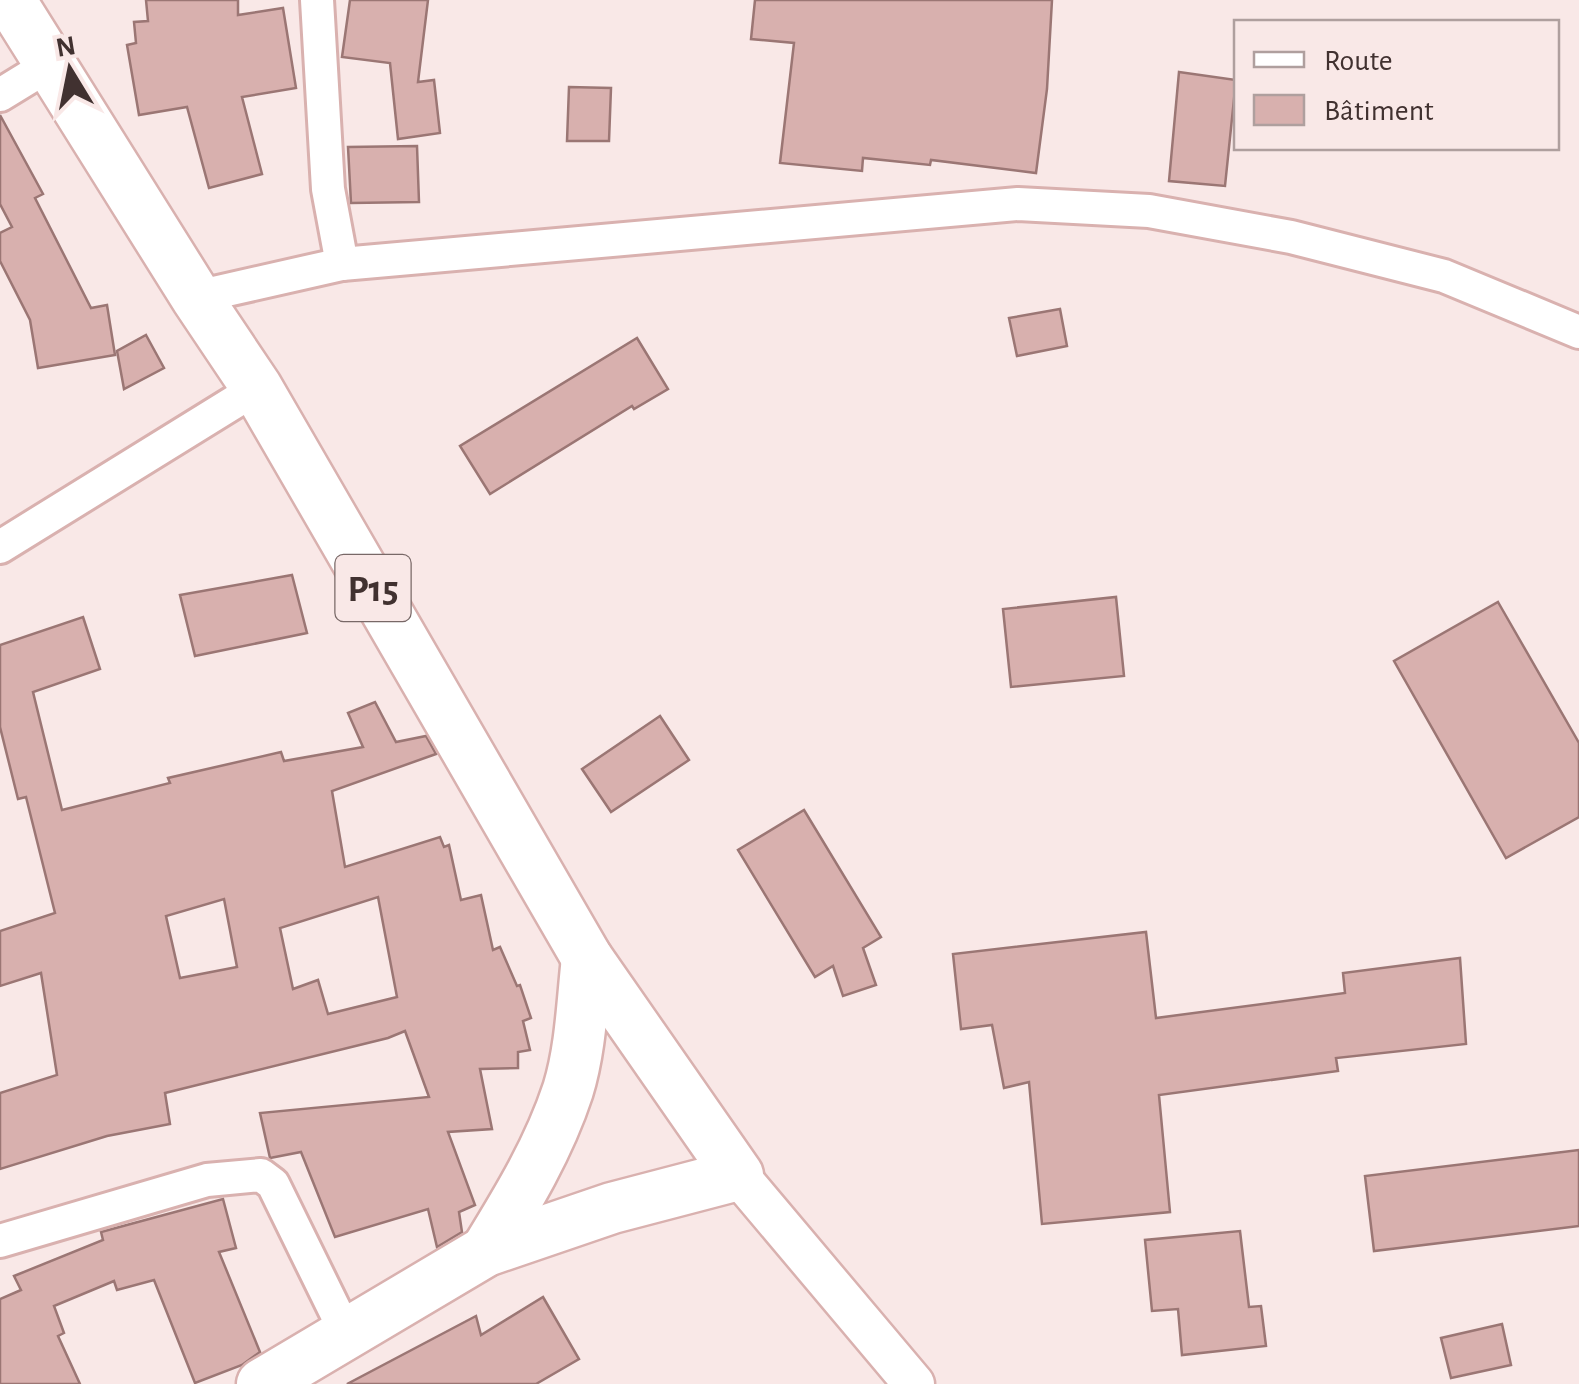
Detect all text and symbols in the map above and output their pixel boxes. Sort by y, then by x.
north arrow [20,20,120,120]
legend [1234,20,1559,150]
text: N [54,32,78,63]
text: Route [1324,46,1393,76]
text: Bâtiment [1324,96,1434,126]
road number: P15 [336,555,410,621]

